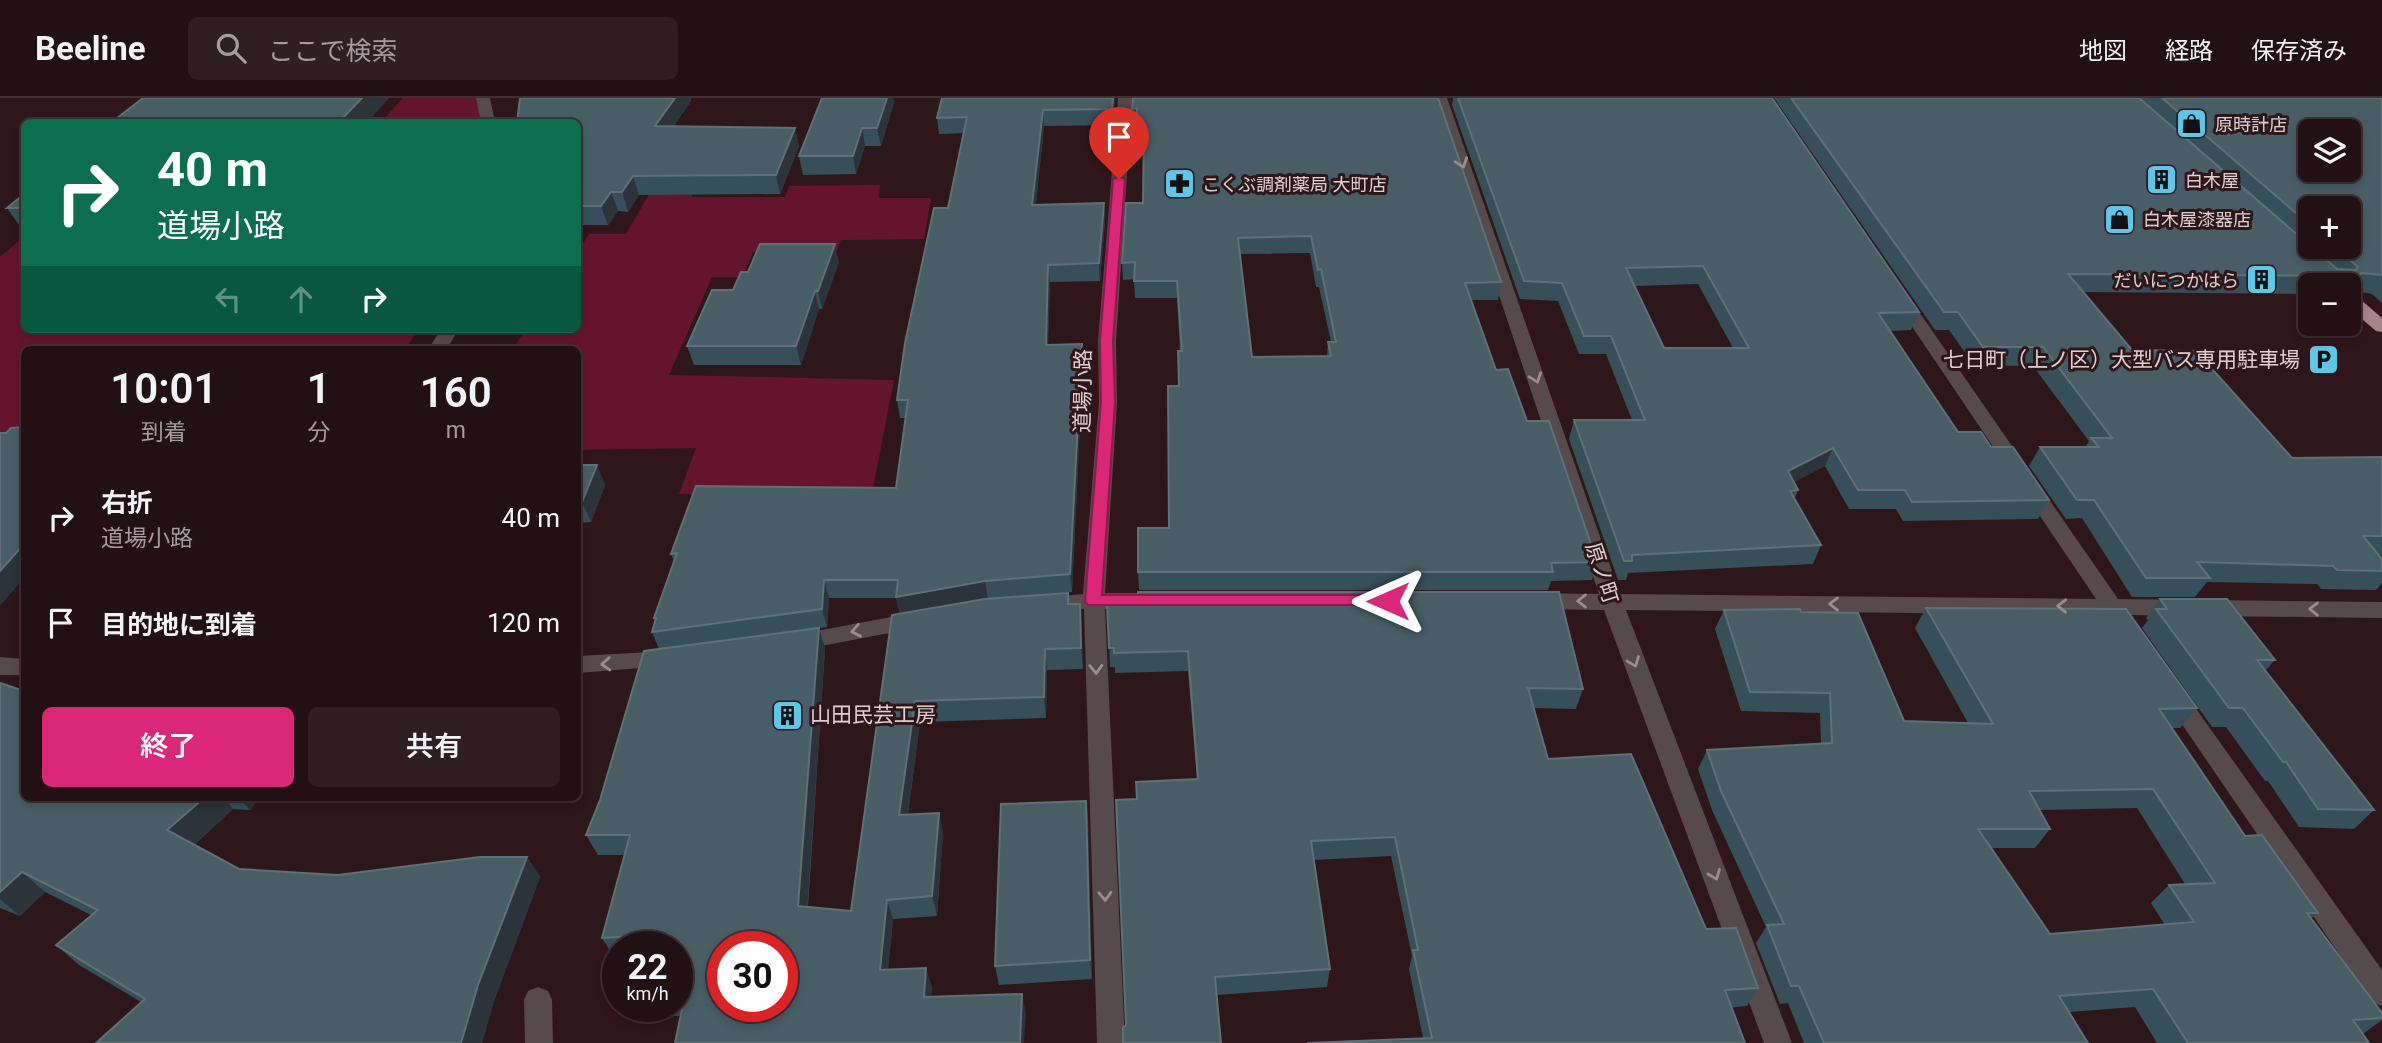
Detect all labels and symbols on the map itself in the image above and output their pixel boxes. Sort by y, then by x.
pin [1089,107,1149,179]
shop icon: 原時計店 [2175,107,2209,141]
place label: 原時計店 [2215,114,2287,135]
one-way arrow [1454,156,1468,168]
building icon: 白木屋 [2145,163,2179,197]
pharmacy icon: こくぶ調剤薬局 大町店 [1162,167,1196,201]
place label: 白木屋 [2185,170,2239,191]
place label: こくぶ調剤薬局 大町店 [1202,174,1386,195]
shop icon: 白木屋漆器店 [2103,202,2137,236]
place label: 白木屋漆器店 [2143,209,2251,230]
building icon: だいにつかはら [2245,263,2279,297]
place label: だいにつかはら [2114,270,2239,291]
parking icon: 七日町（上ノ区）大型バス専用駐車場 [2306,343,2340,377]
place label: 七日町（上ノ区）大型バス専用駐車場 [1943,348,2300,372]
street label: 道場小路 [1070,349,1096,433]
one-way arrow [1528,371,1542,383]
street label: 原ノ町 [1581,539,1623,607]
position arrow [1351,564,1425,638]
one-way arrow [1577,593,1587,609]
one-way arrow [1829,596,1840,611]
one-way arrow [2056,598,2067,614]
one-way arrow [2308,602,2319,617]
one-way arrow [850,623,862,638]
one-way arrow [1626,655,1640,667]
one-way arrow [600,656,611,671]
one-way arrow [1089,664,1104,675]
building icon: 山田民芸工房 [770,698,804,732]
place label: 山田民芸工房 [810,703,936,727]
one-way arrow [1706,868,1720,880]
one-way arrow [1098,891,1113,902]
speed limit sign: 30 [707,931,798,1022]

